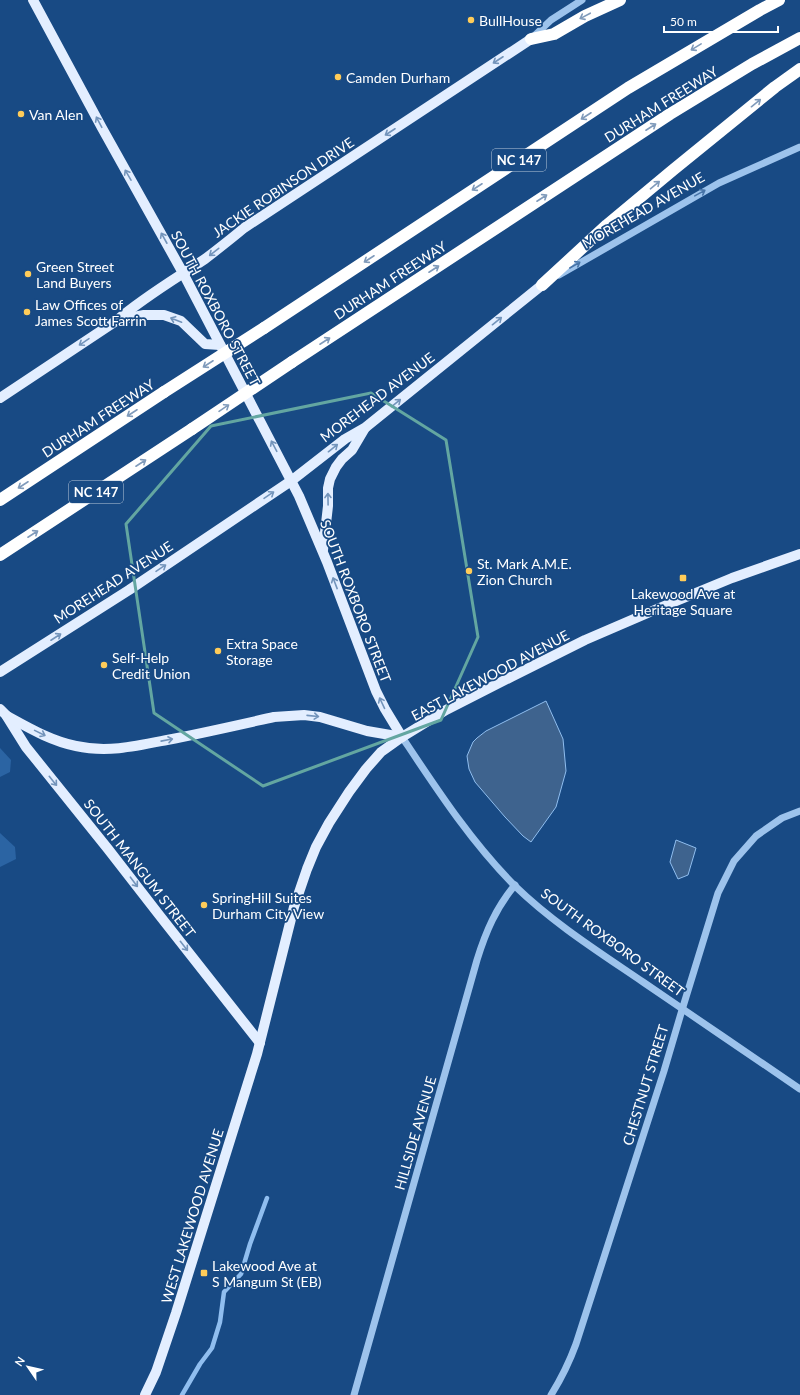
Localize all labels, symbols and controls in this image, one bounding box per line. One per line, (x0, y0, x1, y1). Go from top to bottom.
scale bar (664, 8, 778, 34)
place label: BullHouse (479, 12, 542, 29)
one-way arrow (579, 13, 591, 21)
text: 50 m (670, 14, 697, 29)
marker: BullHouse (466, 15, 476, 25)
one-way arrow (690, 44, 702, 52)
one-way arrow (493, 56, 504, 65)
street label: DURHAM FREEWAY (601, 62, 721, 146)
place label: Camden Durham (346, 69, 450, 86)
marker: Camden Durham (333, 72, 343, 82)
one-way arrow (750, 99, 761, 108)
place label: Van Alen (29, 106, 83, 123)
marker: Van Alen (16, 109, 26, 119)
one-way arrow (581, 112, 592, 120)
one-way arrow (95, 116, 102, 128)
one-way arrow (645, 123, 656, 131)
one-way arrow (385, 128, 396, 136)
street label: JACKIE ROBINSON DRIVE (209, 133, 357, 241)
road number: NC 147 (492, 149, 546, 171)
street label: MOREHEAD AVENUE (579, 168, 707, 252)
one-way arrow (124, 169, 132, 181)
one-way arrow (650, 181, 660, 190)
one-way arrow (472, 183, 483, 191)
one-way arrow (694, 189, 706, 197)
one-way arrow (537, 194, 548, 202)
street label: SOUTH ROXBORO STREET (168, 228, 264, 389)
one-way arrow (159, 233, 167, 245)
street label: DURHAM FREEWAY (331, 237, 450, 323)
one-way arrow (209, 247, 220, 256)
one-way arrow (364, 255, 375, 263)
place label: Green Street Land Buyers (36, 258, 114, 291)
one-way arrow (569, 261, 581, 269)
one-way arrow (428, 265, 440, 273)
marker: Green Street Land Buyers (23, 269, 33, 279)
place label: Law Offices of James Scott Farrin (35, 296, 146, 329)
marker: Law Offices of James Scott Farrin (22, 307, 32, 317)
one-way arrow (170, 315, 182, 323)
one-way arrow (492, 317, 502, 326)
one-way arrow (319, 337, 330, 345)
one-way arrow (78, 339, 90, 347)
street label: MOREHEAD AVENUE (317, 349, 437, 445)
one-way arrow (203, 360, 214, 368)
street label: DURHAM FREEWAY (39, 375, 158, 461)
one-way arrow (390, 398, 401, 407)
one-way arrow (219, 403, 230, 412)
one-way arrow (126, 409, 137, 418)
one-way arrow (269, 440, 277, 452)
one-way arrow (328, 444, 338, 453)
one-way arrow (135, 458, 147, 466)
one-way arrow (18, 481, 29, 489)
road number: NC 147 (69, 481, 123, 503)
one-way arrow (263, 491, 275, 499)
one-way arrow (324, 493, 332, 506)
street label: SOUTH ROXBORO STREET (317, 517, 395, 685)
one-way arrow (27, 530, 38, 538)
street label: MOREHEAD AVENUE (50, 537, 176, 627)
place label: St. Mark A.M.E. Zion Church (477, 555, 572, 588)
one-way arrow (155, 564, 166, 572)
marker: St. Mark A.M.E. Zion Church (464, 566, 474, 576)
marker: Lakewood Ave at Heritage Square (678, 573, 688, 583)
one-way arrow (330, 577, 338, 589)
place label: Lakewood Ave at Heritage Square (631, 585, 735, 618)
street label: EAST LAKEWOOD AVENUE (408, 626, 572, 724)
one-way arrow (50, 633, 61, 641)
place label: Extra Space Storage (226, 635, 298, 668)
marker: Extra Space Storage (213, 646, 223, 656)
place label: Self-Help Credit Union (112, 649, 190, 682)
marker: Self-Help Credit Union (99, 660, 109, 670)
one-way arrow (378, 698, 385, 710)
one-way arrow (306, 712, 319, 720)
one-way arrow (34, 730, 46, 737)
one-way arrow (160, 735, 173, 743)
one-way arrow (49, 775, 58, 786)
street label: SOUTH MANGUM STREET (81, 795, 200, 941)
one-way arrow (130, 877, 138, 888)
street label: SOUTH ROXBORO STREET (538, 884, 689, 1000)
place label: SpringHill Suites Durham City View (212, 889, 324, 922)
marker: SpringHill Suites Durham City View (199, 900, 209, 910)
one-way arrow (179, 941, 188, 952)
street label: CHESTNUT STREET (619, 1022, 672, 1147)
street label: HILLSIDE AVENUE (391, 1074, 439, 1192)
street label: WEST LAKEWOOD AVENUE (157, 1127, 227, 1305)
place label: Lakewood Ave at S Mangum St (EB) (212, 1257, 322, 1290)
marker: Lakewood Ave at S Mangum St (EB) (199, 1268, 209, 1278)
north arrow (8, 1347, 48, 1387)
text: N (12, 1354, 27, 1368)

